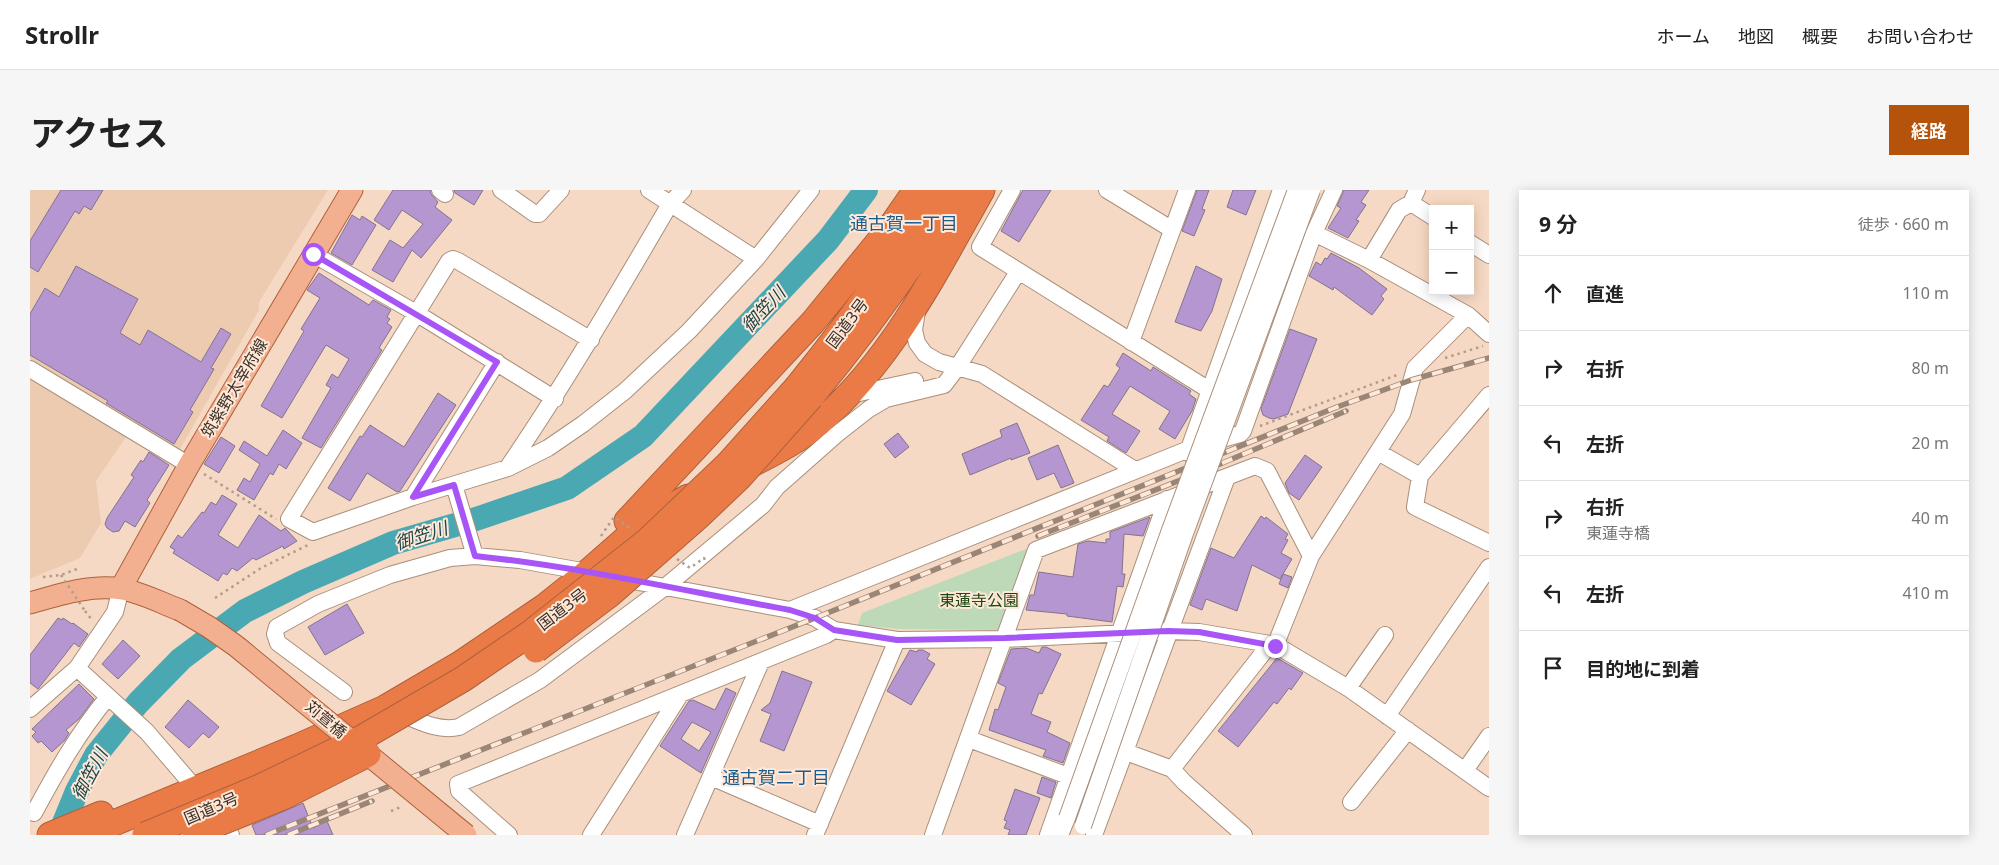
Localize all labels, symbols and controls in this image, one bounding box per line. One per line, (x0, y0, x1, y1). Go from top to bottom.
text: Strollr (25, 18, 99, 51)
text: ホーム (1657, 24, 1710, 48)
text: 地図 (1738, 24, 1774, 48)
text: 概要 (1802, 24, 1838, 48)
text: お問い合わせ (1866, 24, 1974, 48)
button: 経路 (1889, 105, 1969, 155)
text: アクセス (30, 109, 168, 156)
map controls (1429, 205, 1474, 295)
button: + (1429, 205, 1474, 250)
text: 9 分 (1539, 210, 1577, 238)
district label: 通古賀一丁目 (850, 211, 958, 235)
text: 徒歩 · 660 m (1858, 213, 1949, 235)
route start (302, 243, 325, 266)
button: − (1429, 250, 1474, 295)
icon: ahead (1539, 279, 1567, 307)
water label: 御笠川 (736, 280, 792, 337)
text: 直進 (1586, 281, 1624, 307)
text: 110 m (1902, 282, 1949, 304)
street label: 国道3号 (821, 294, 873, 352)
street label: 筑紫野太宰府線 (196, 334, 272, 442)
icon: right (1539, 354, 1567, 382)
text: 右折 (1586, 356, 1624, 382)
text: 80 m (1912, 357, 1949, 379)
icon: left (1539, 429, 1567, 457)
text: 左折 (1586, 431, 1624, 457)
text: 20 m (1912, 432, 1949, 454)
text: 右折 (1586, 494, 1624, 520)
icon: right (1539, 504, 1567, 532)
text: 40 m (1912, 507, 1949, 529)
water label: 御笠川 (392, 515, 452, 555)
text: 東蓮寺橋 (1586, 522, 1650, 544)
icon: left (1539, 579, 1567, 607)
text: 左折 (1586, 581, 1624, 607)
text: 410 m (1902, 582, 1949, 604)
street label: 国道3号 (533, 583, 591, 635)
park label: 東蓮寺公園 (939, 589, 1019, 611)
route end (1264, 635, 1287, 658)
icon: arrive (1539, 654, 1567, 682)
text: 目的地に到着 (1586, 656, 1700, 682)
street label: 苅萱橋 (301, 695, 351, 743)
water label: 御笠川 (66, 743, 113, 803)
district label: 通古賀二丁目 (722, 765, 830, 789)
street label: 国道3号 (180, 787, 242, 829)

